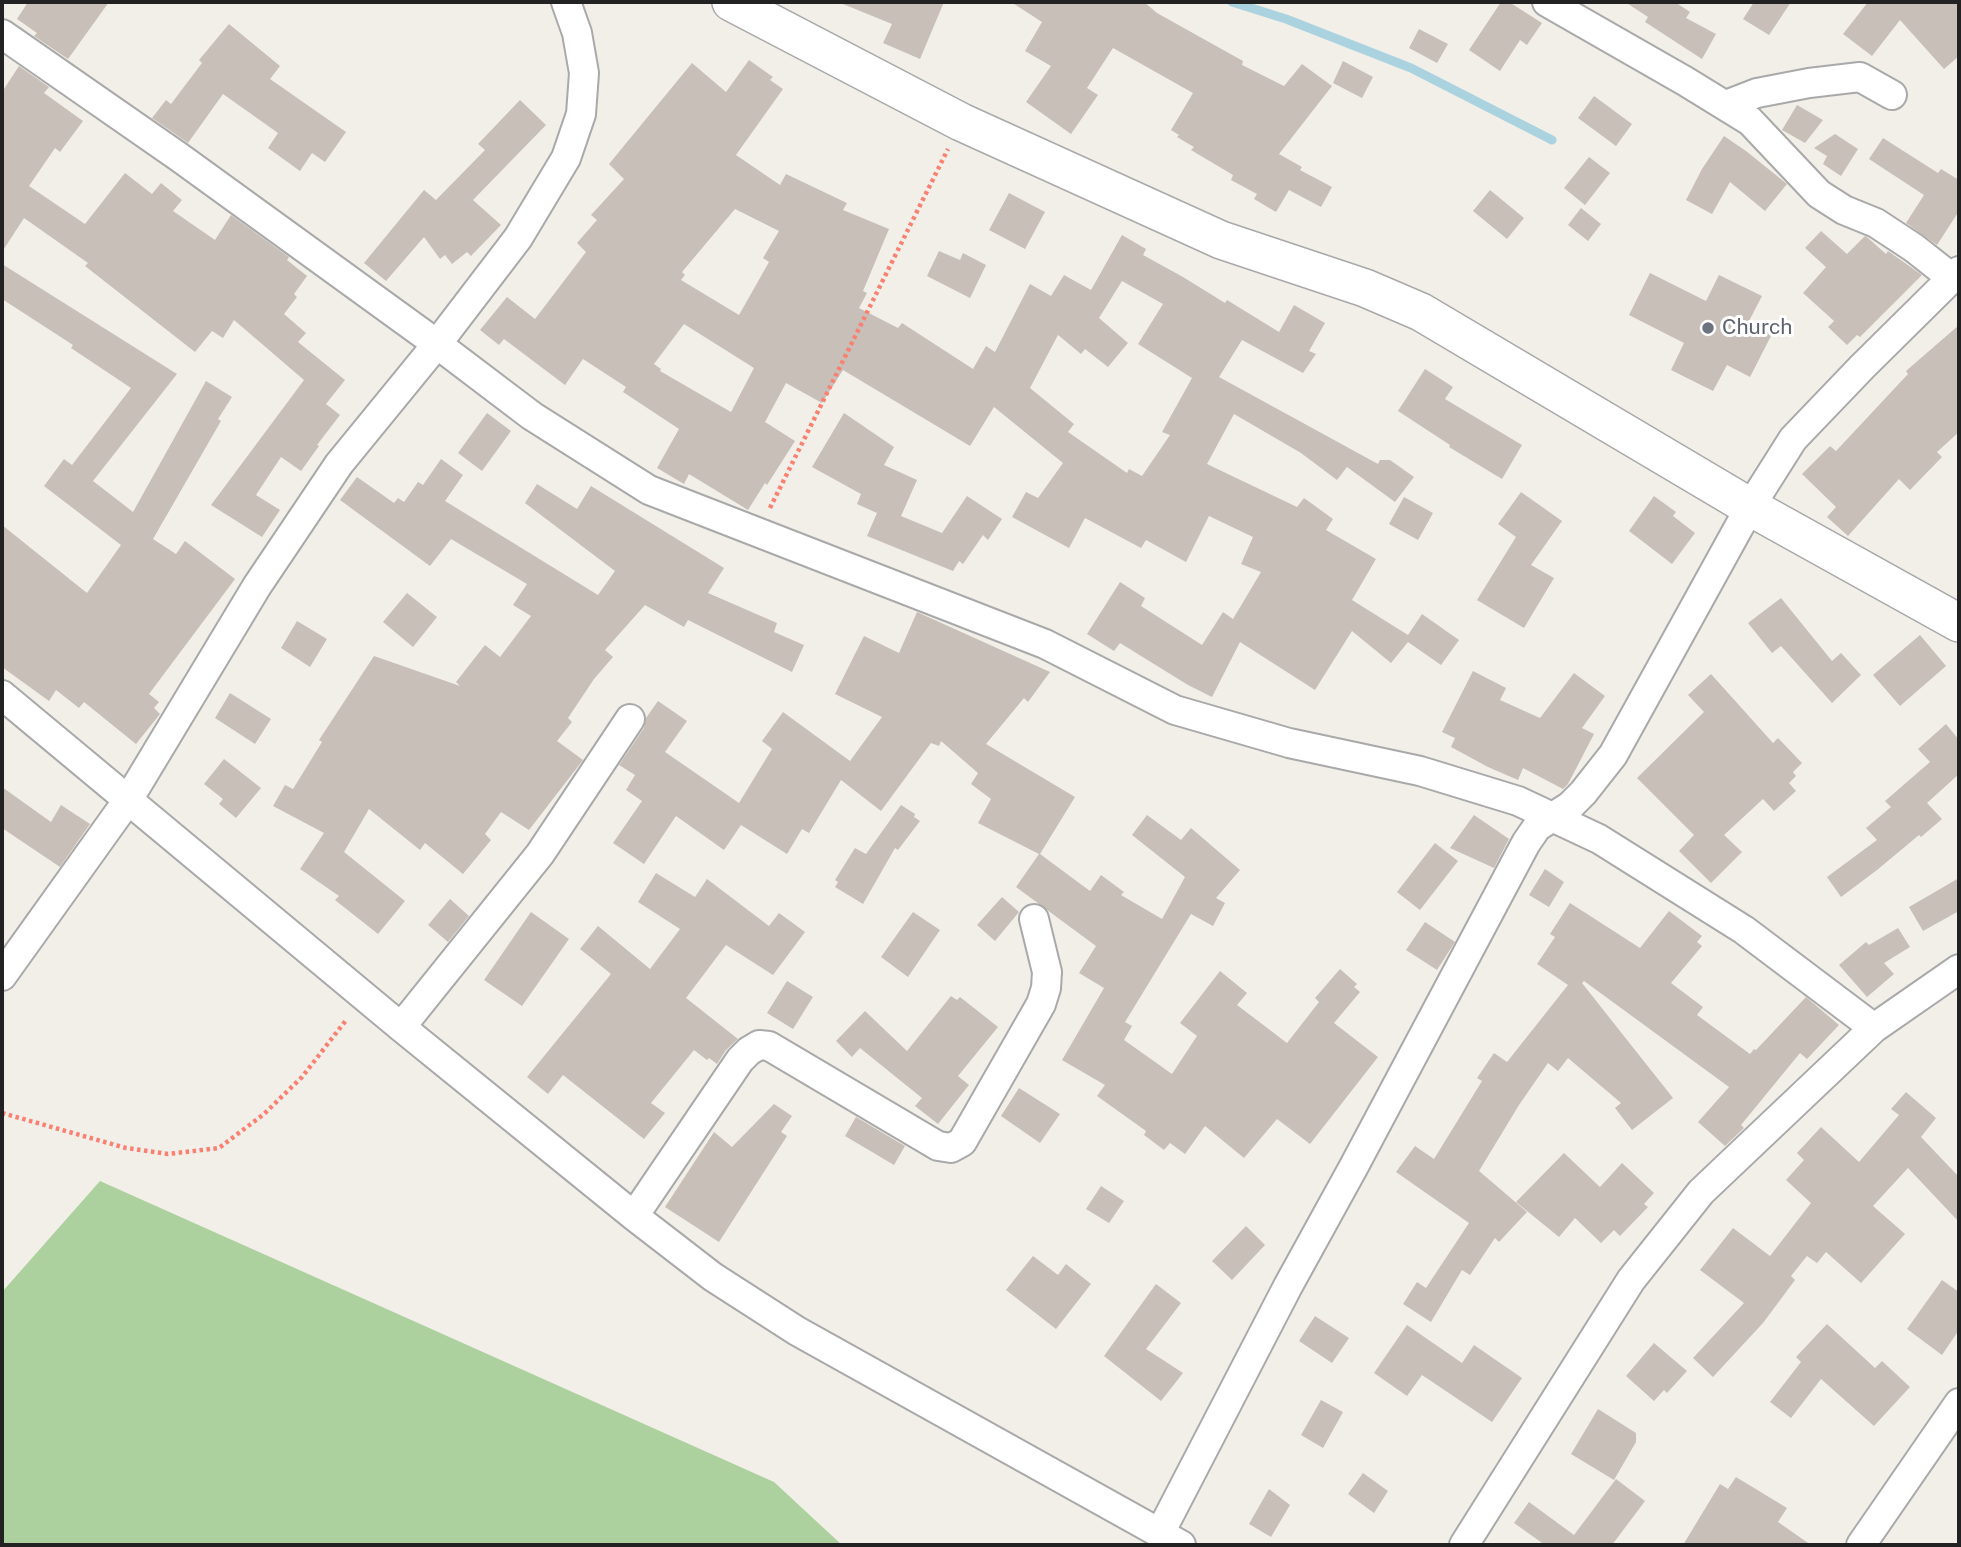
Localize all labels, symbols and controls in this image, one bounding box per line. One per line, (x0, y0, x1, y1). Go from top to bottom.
place label: Church (1722, 315, 1792, 341)
marker: Church (1700, 320, 1716, 336)

